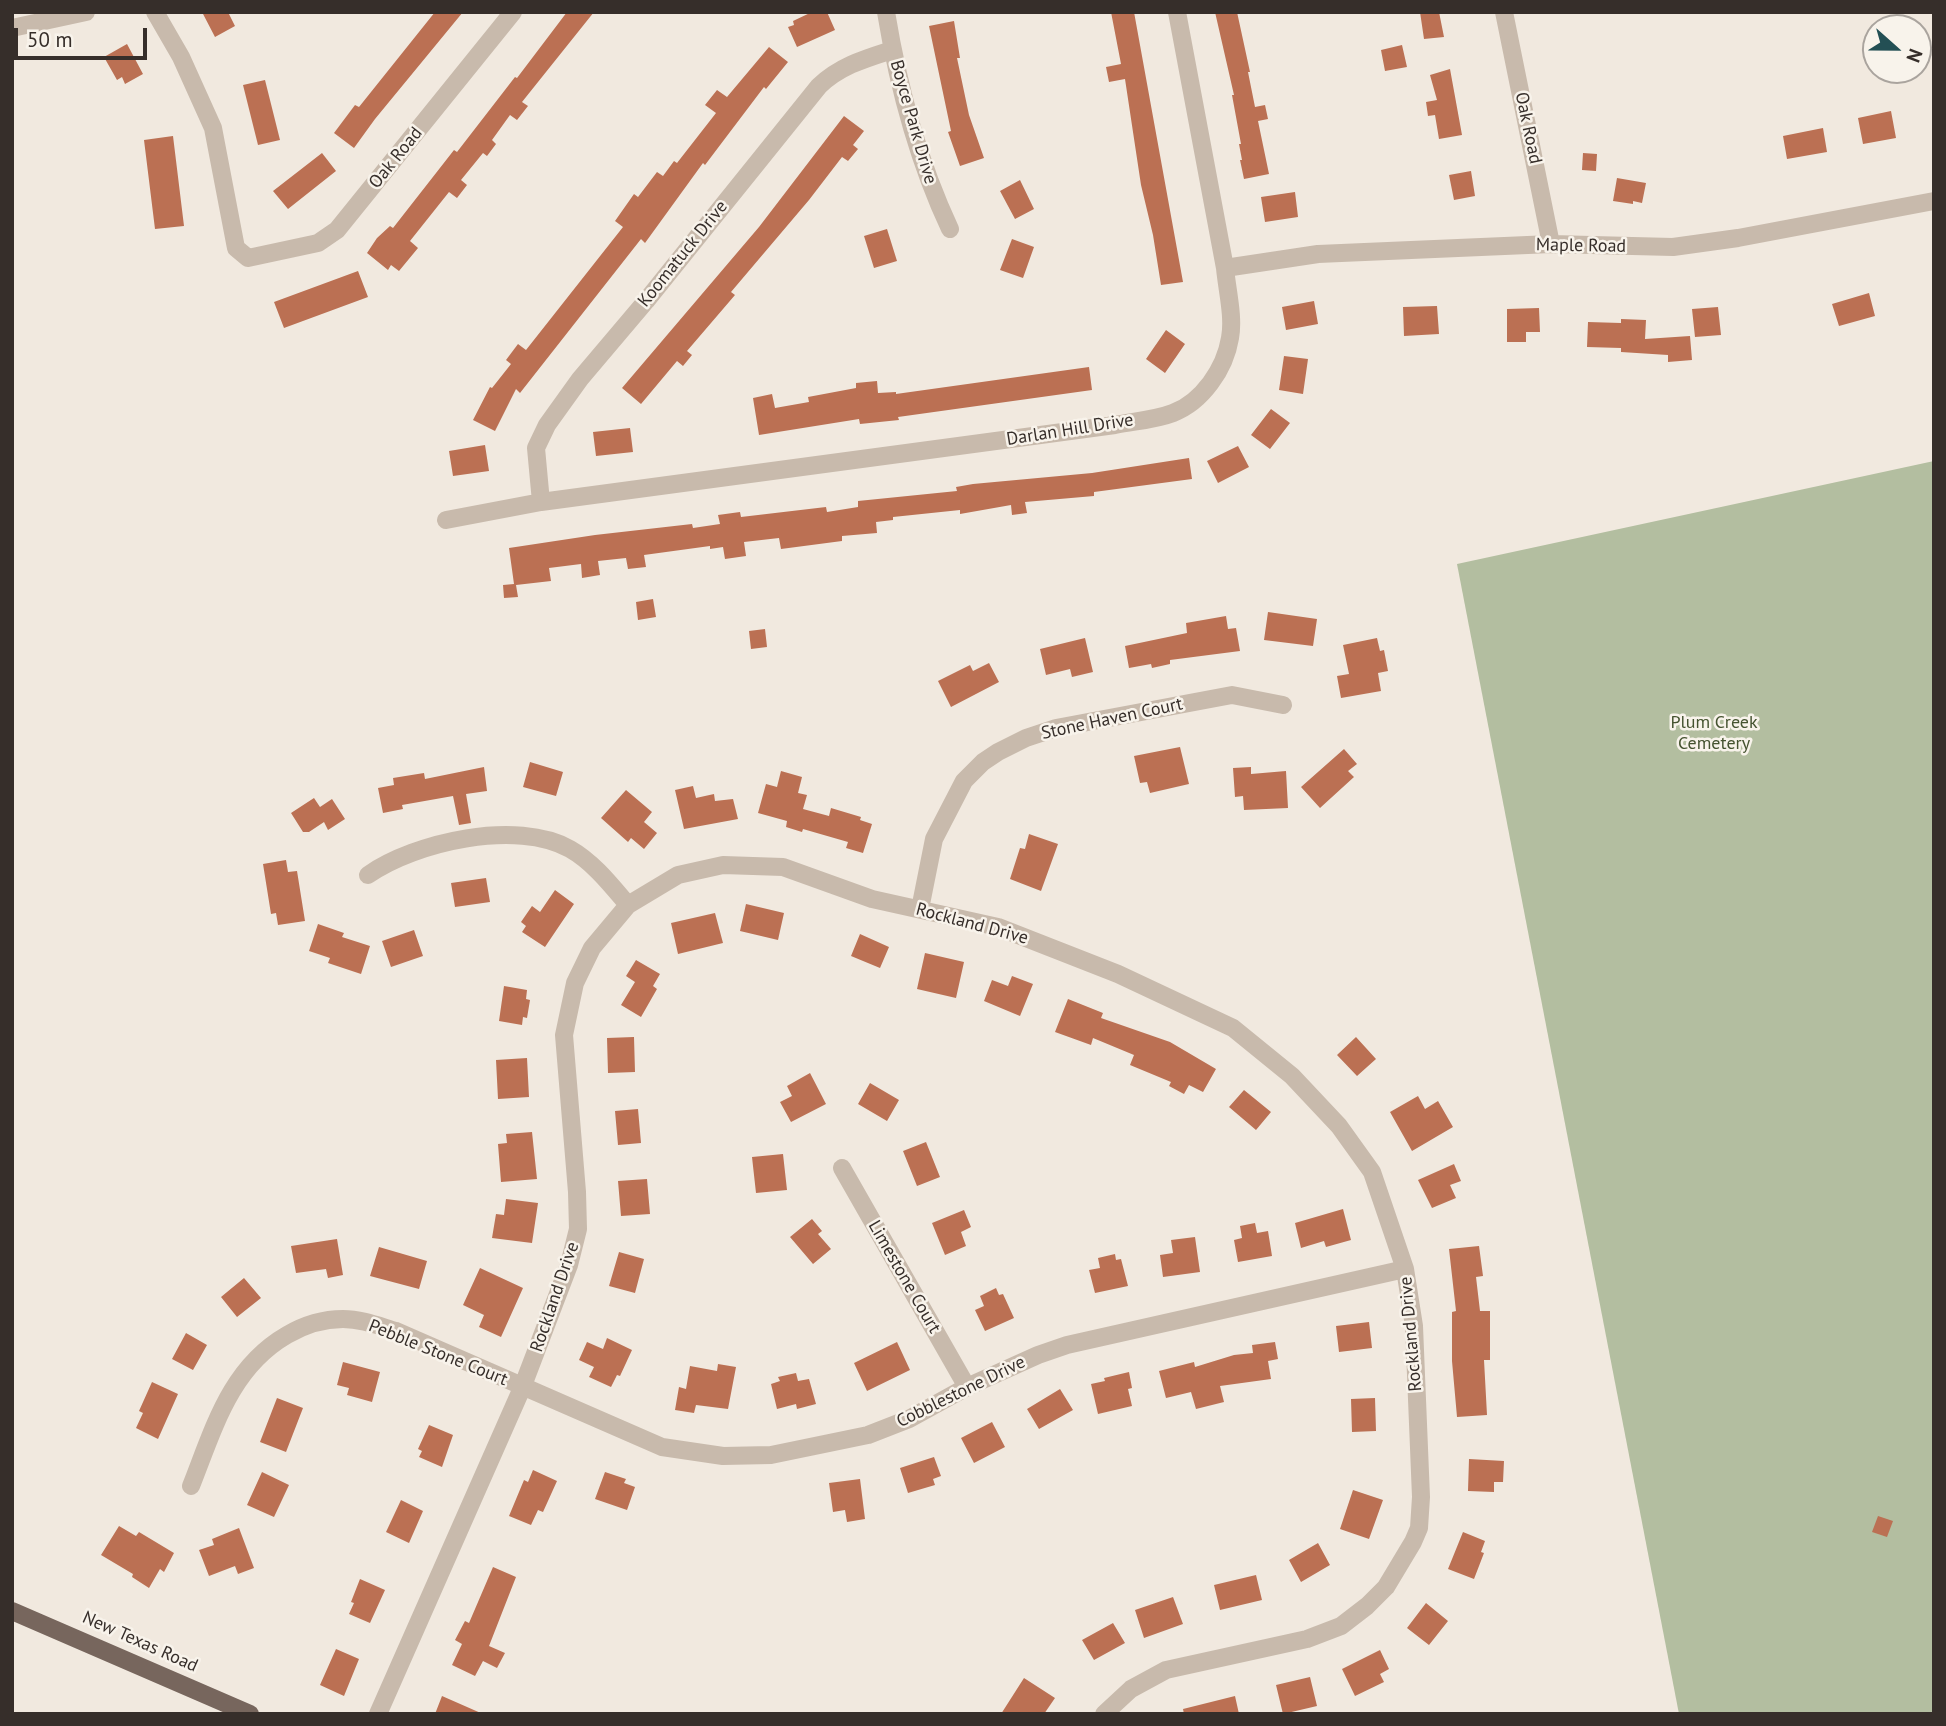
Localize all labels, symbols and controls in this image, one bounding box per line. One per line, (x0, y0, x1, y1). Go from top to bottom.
scale bar (18, 14, 150, 58)
north arrow (1862, 14, 1932, 84)
text: 50 m (27, 26, 73, 53)
text: N (1901, 46, 1928, 66)
street label: Boyce Park Drive (885, 57, 941, 187)
street label: Oak Road (1510, 90, 1546, 166)
street label: Oak Road (365, 123, 427, 193)
street label: Koomatuck Drive (633, 196, 733, 312)
street label: Maple Road (1536, 234, 1626, 258)
street label: Darlan Hill Drive (1005, 409, 1135, 451)
street label: Stone Haven Court (1039, 693, 1185, 745)
park label: Plum Creek Cemetery (1670, 712, 1758, 754)
street label: Rockland Drive (914, 899, 1030, 949)
street label: Limestone Court (863, 1217, 945, 1337)
street label: Rockland Drive (526, 1239, 584, 1355)
street label: Rockland Drive (1395, 1276, 1427, 1392)
street label: Pebble Stone Court (365, 1315, 511, 1391)
street label: Cobblestone Drive (893, 1352, 1029, 1432)
street label: New Texas Road (79, 1607, 201, 1677)

